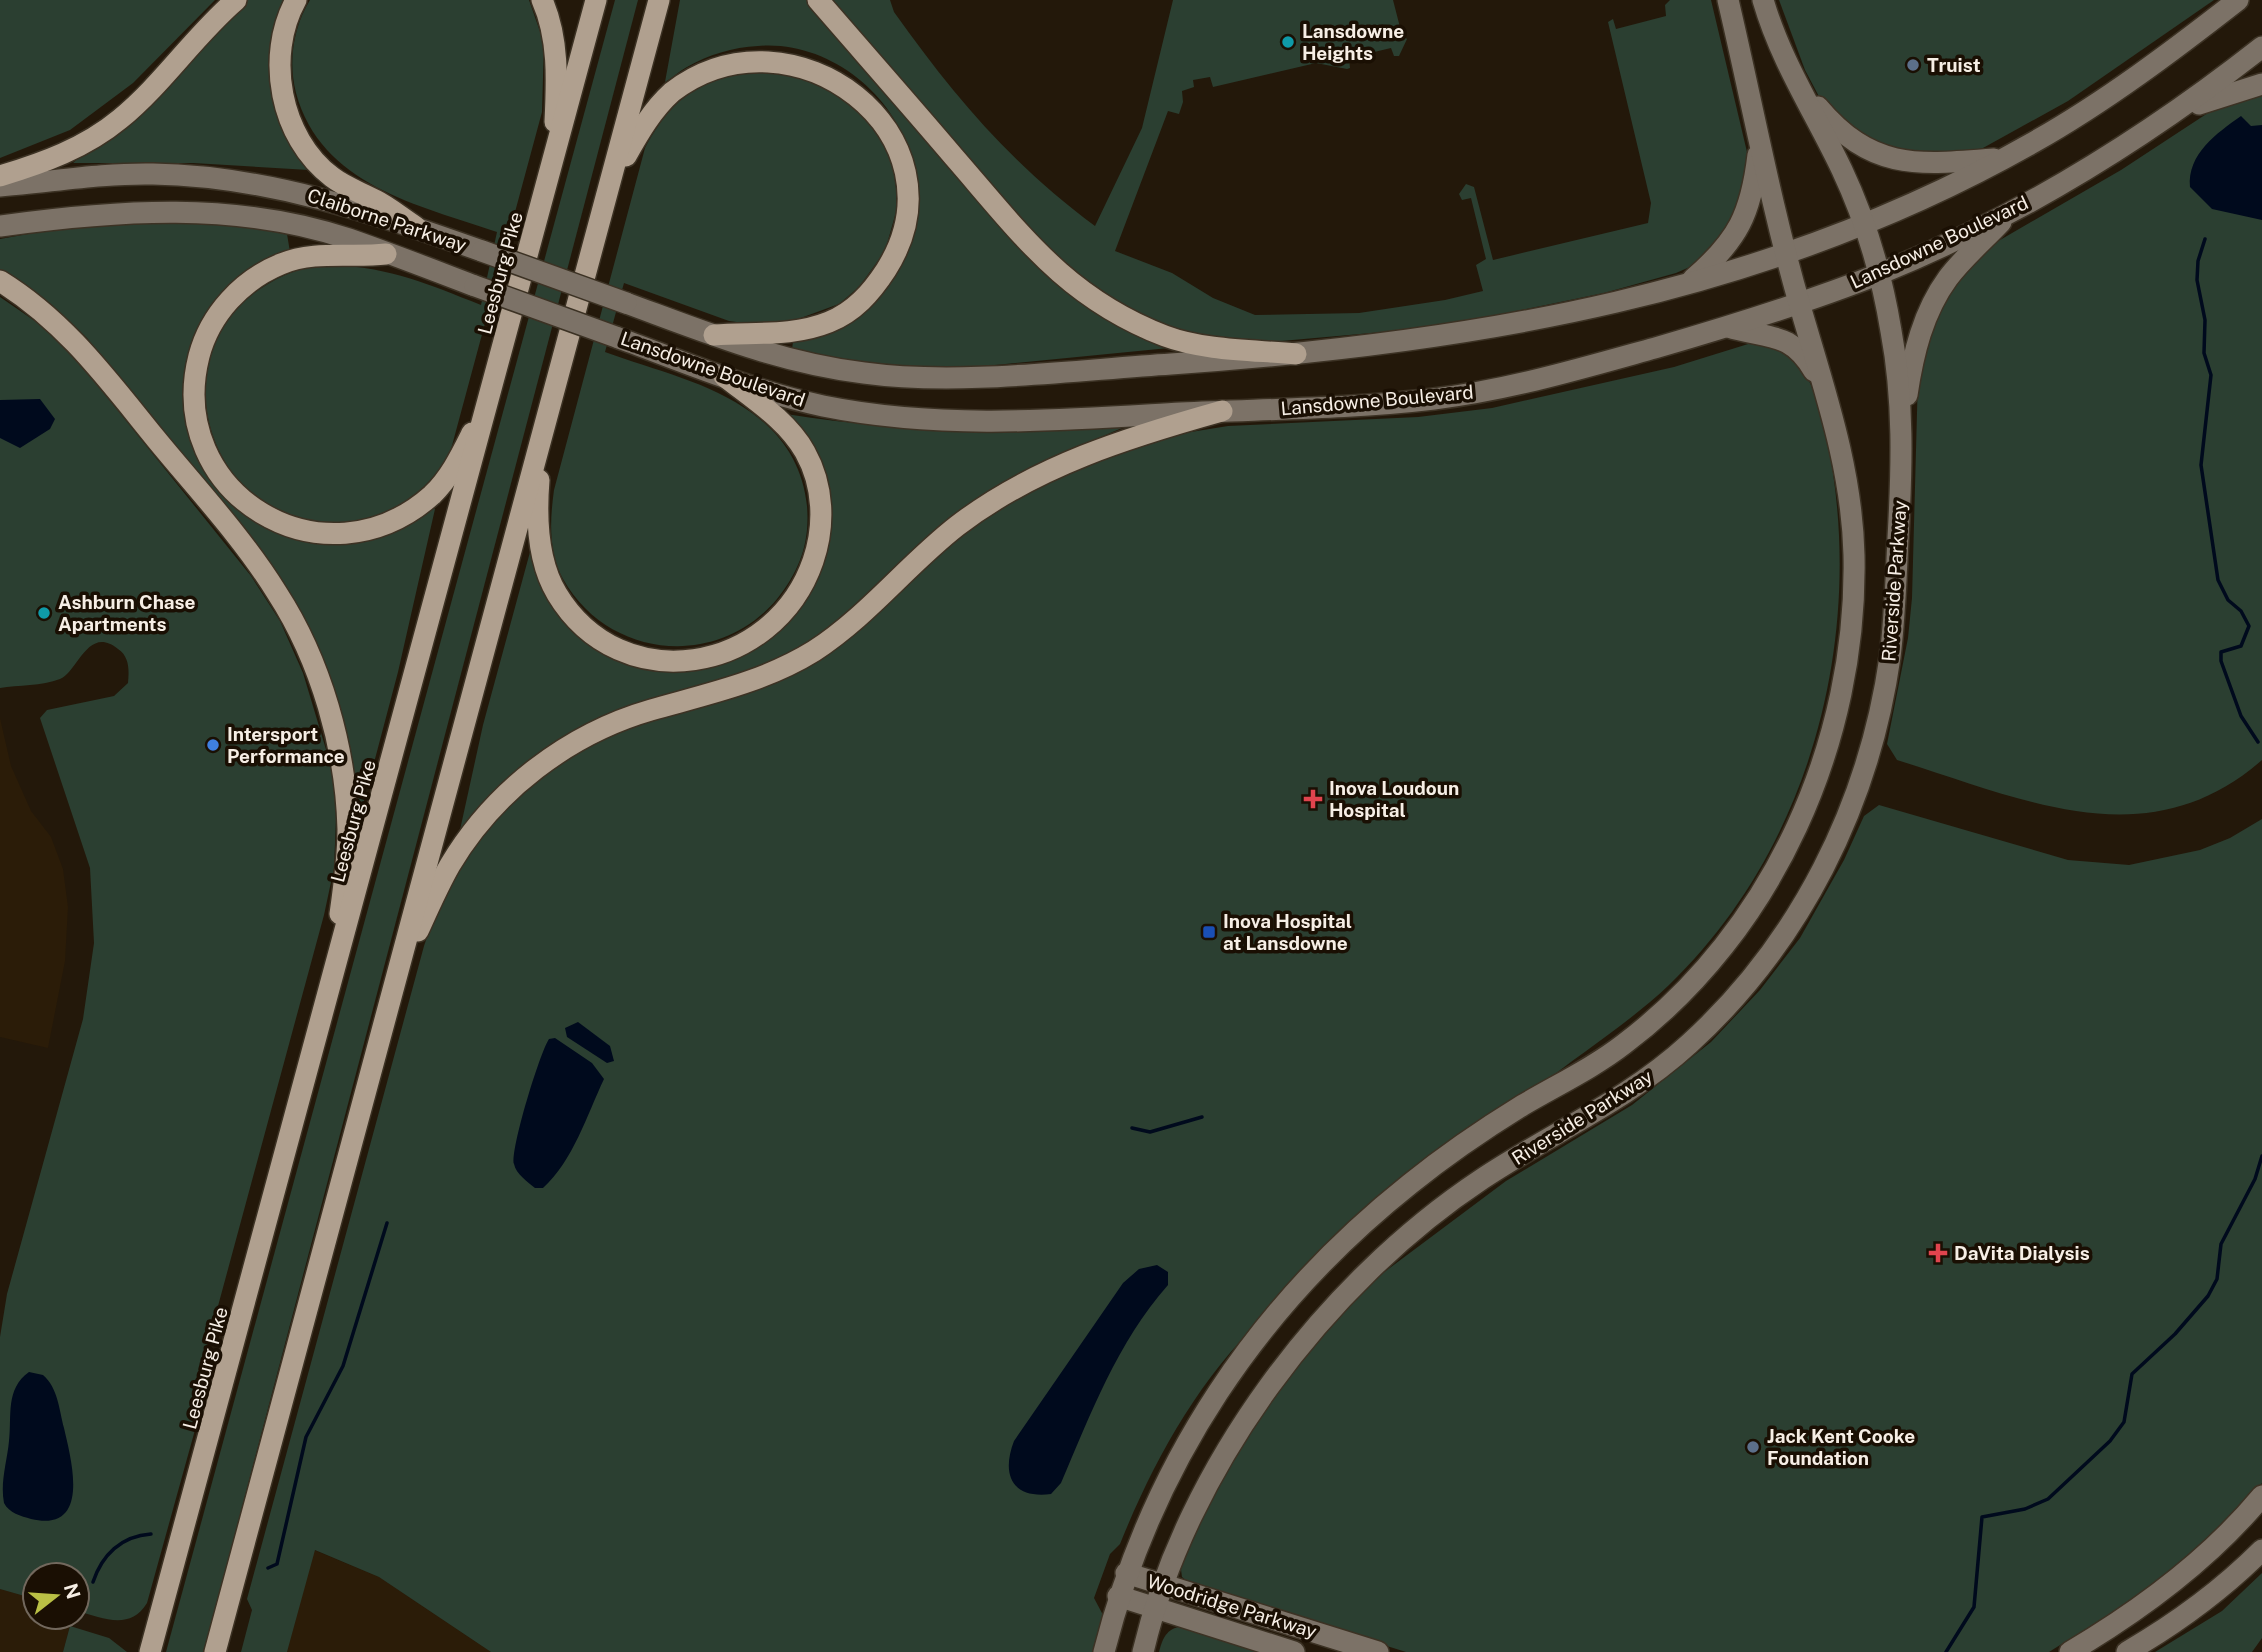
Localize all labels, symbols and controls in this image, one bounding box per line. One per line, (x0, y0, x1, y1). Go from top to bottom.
place label: Lansdowne Heights (1302, 20, 1404, 64)
marker: Lansdowne Heights (1280, 34, 1296, 50)
place label: Truist (1927, 54, 1981, 76)
marker: Truist (1905, 57, 1921, 73)
street label: Claiborne Parkway (305, 184, 469, 256)
street label: Lansdowne Boulevard (1847, 191, 2031, 293)
street label: Leesburg Pike (473, 209, 527, 337)
street label: Lansdowne Boulevard (618, 327, 808, 411)
street label: Lansdowne Boulevard (1280, 381, 1474, 419)
street label: Riverside Parkway (1877, 500, 1911, 662)
place label: Ashburn Chase Apartments (58, 591, 196, 635)
marker: Ashburn Chase Apartments (36, 605, 52, 621)
place label: Intersport Performance (227, 723, 345, 767)
marker: Intersport Performance (205, 737, 221, 753)
street label: Leesburg Pike (326, 757, 380, 885)
place label: Inova Loudoun Hospital (1329, 777, 1459, 821)
marker: Inova Loudoun Hospital (1303, 789, 1323, 809)
place label: Inova Hospital at Lansdowne (1223, 910, 1352, 954)
marker: Inova Hospital at Lansdowne (1201, 924, 1217, 940)
street label: Riverside Parkway (1508, 1065, 1656, 1169)
place label: DaVita Dialysis (1954, 1242, 2090, 1264)
marker: DaVita Dialysis (1928, 1243, 1948, 1263)
street label: Leesburg Pike (178, 1304, 232, 1432)
place label: Jack Kent Cooke Foundation (1767, 1425, 1915, 1469)
marker: Jack Kent Cooke Foundation (1745, 1439, 1761, 1455)
north arrow (21, 1561, 91, 1631)
street label: Woodridge Parkway (1145, 1570, 1319, 1642)
text: N (60, 1581, 85, 1601)

